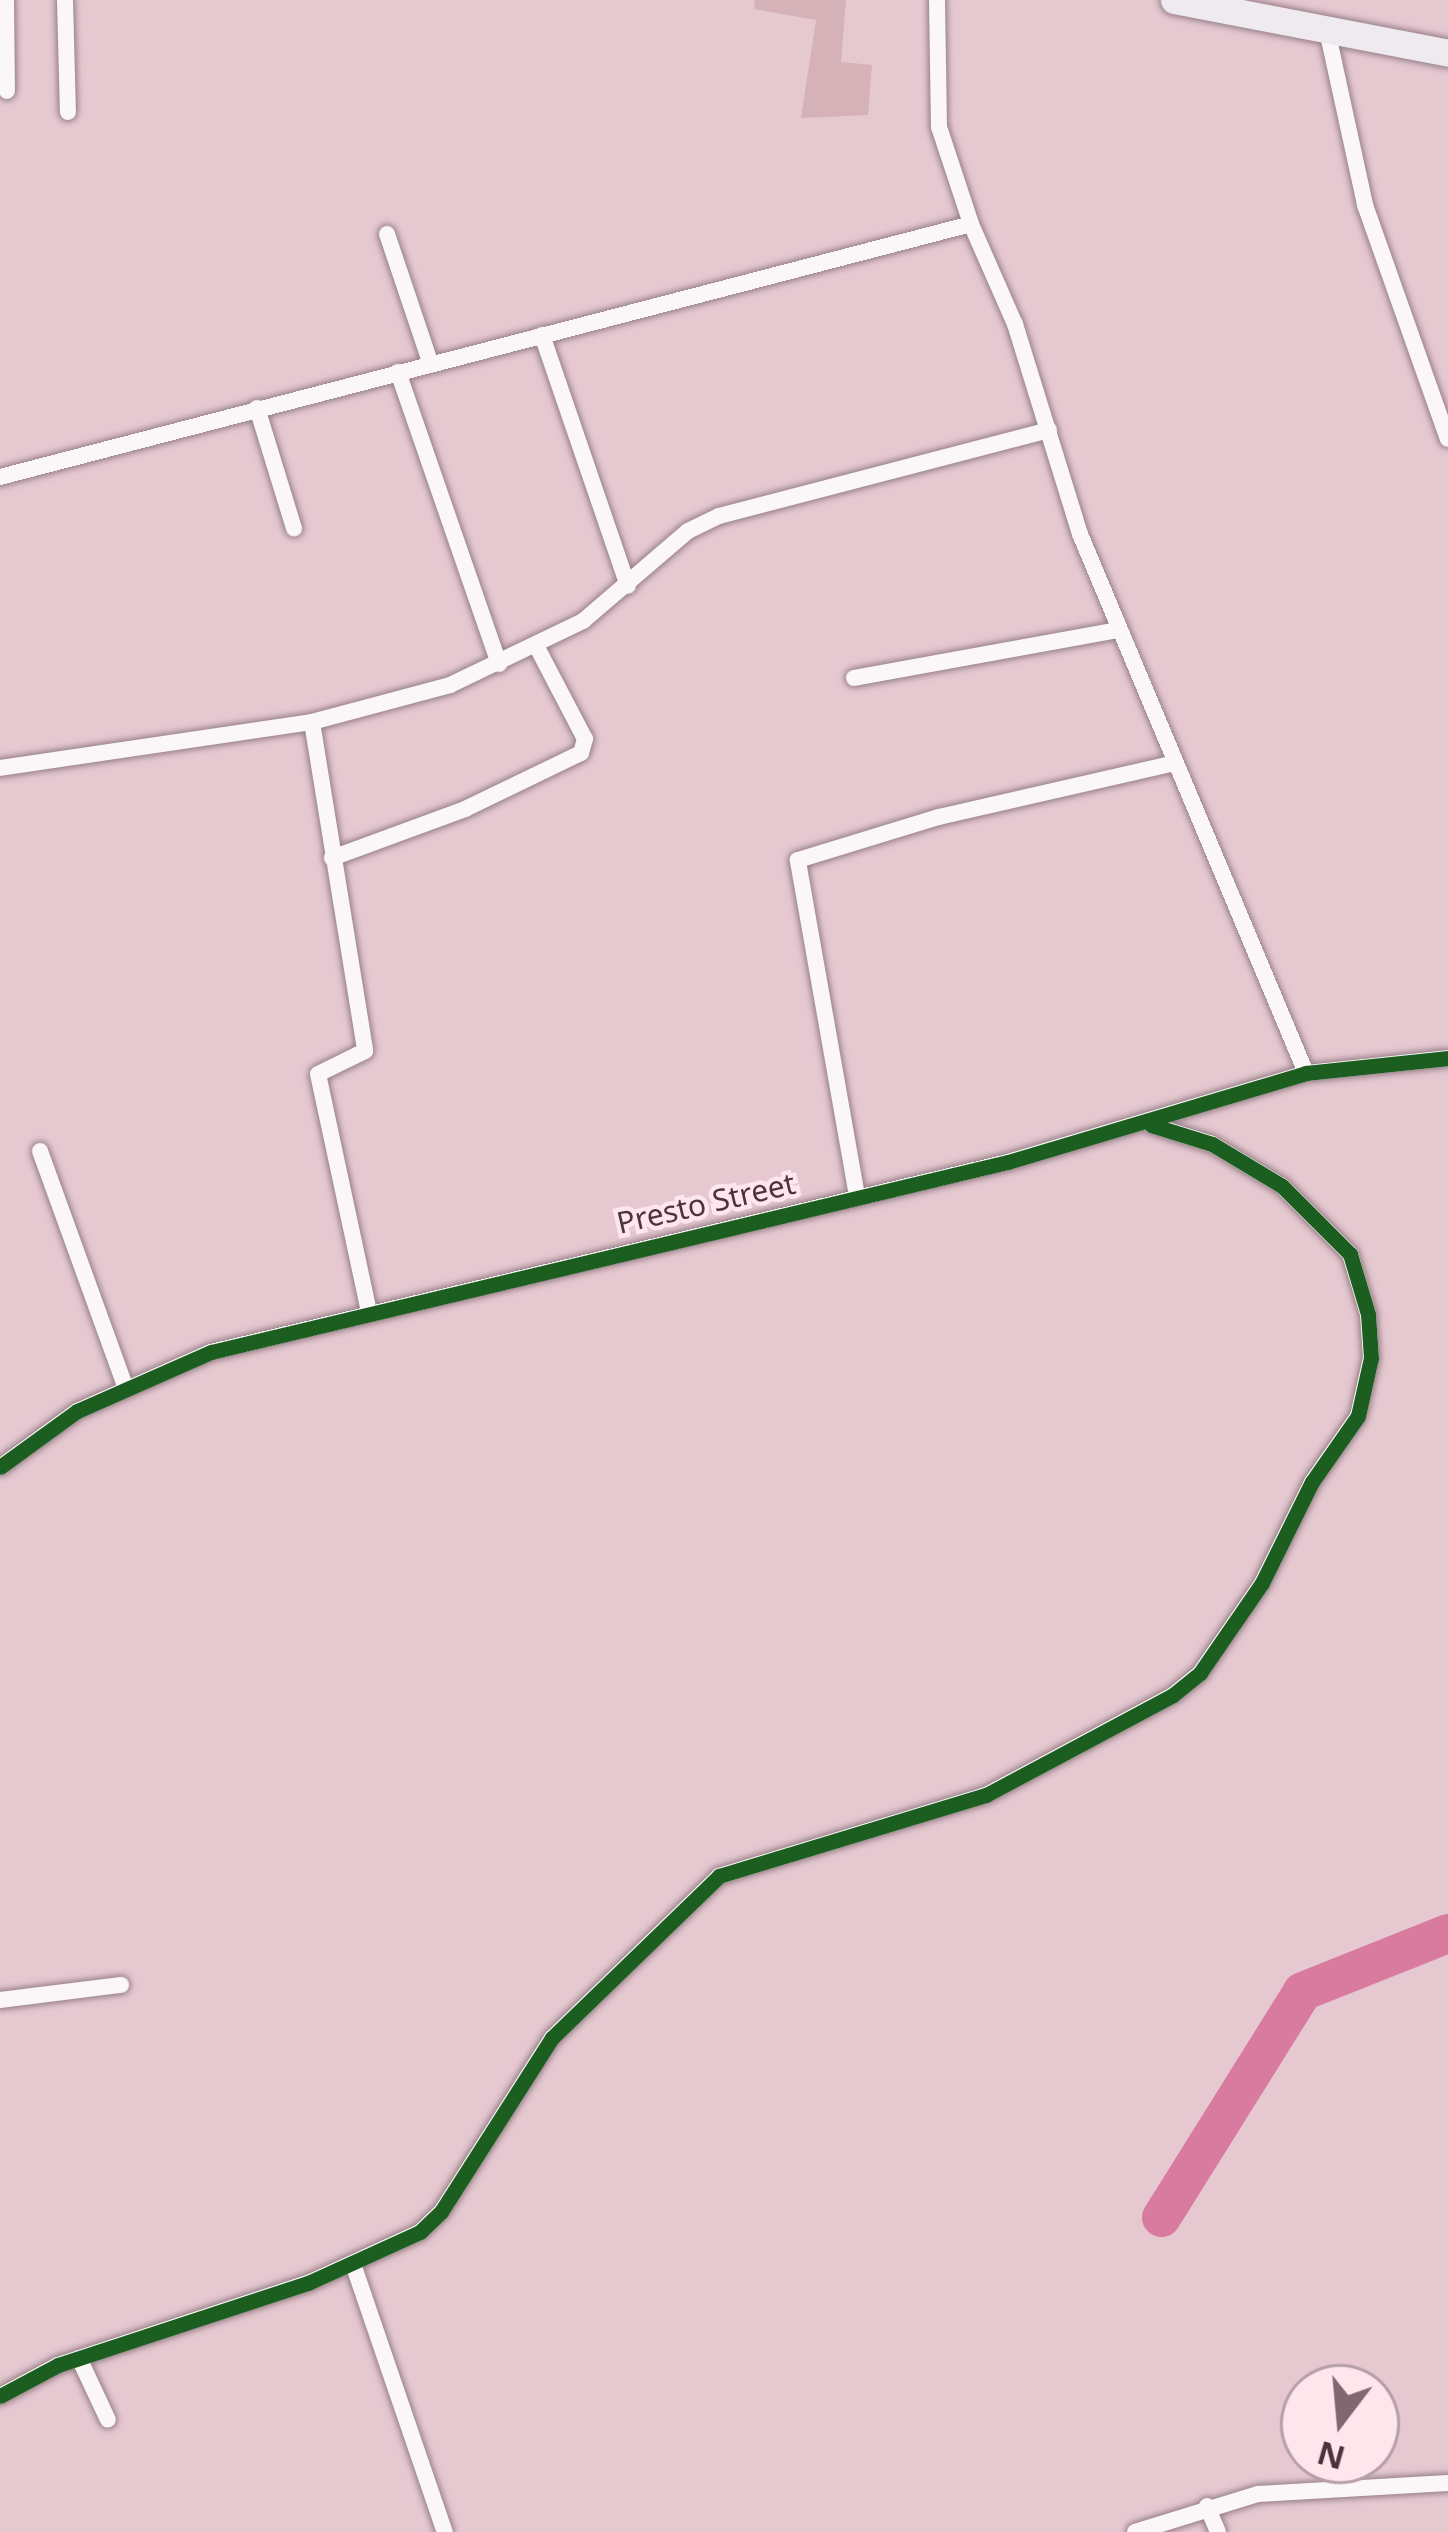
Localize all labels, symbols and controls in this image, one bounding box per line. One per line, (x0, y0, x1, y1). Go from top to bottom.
street label: Presto Street (613, 1165, 799, 1241)
north arrow (1280, 2364, 1400, 2484)
text: N (1312, 2431, 1350, 2482)

